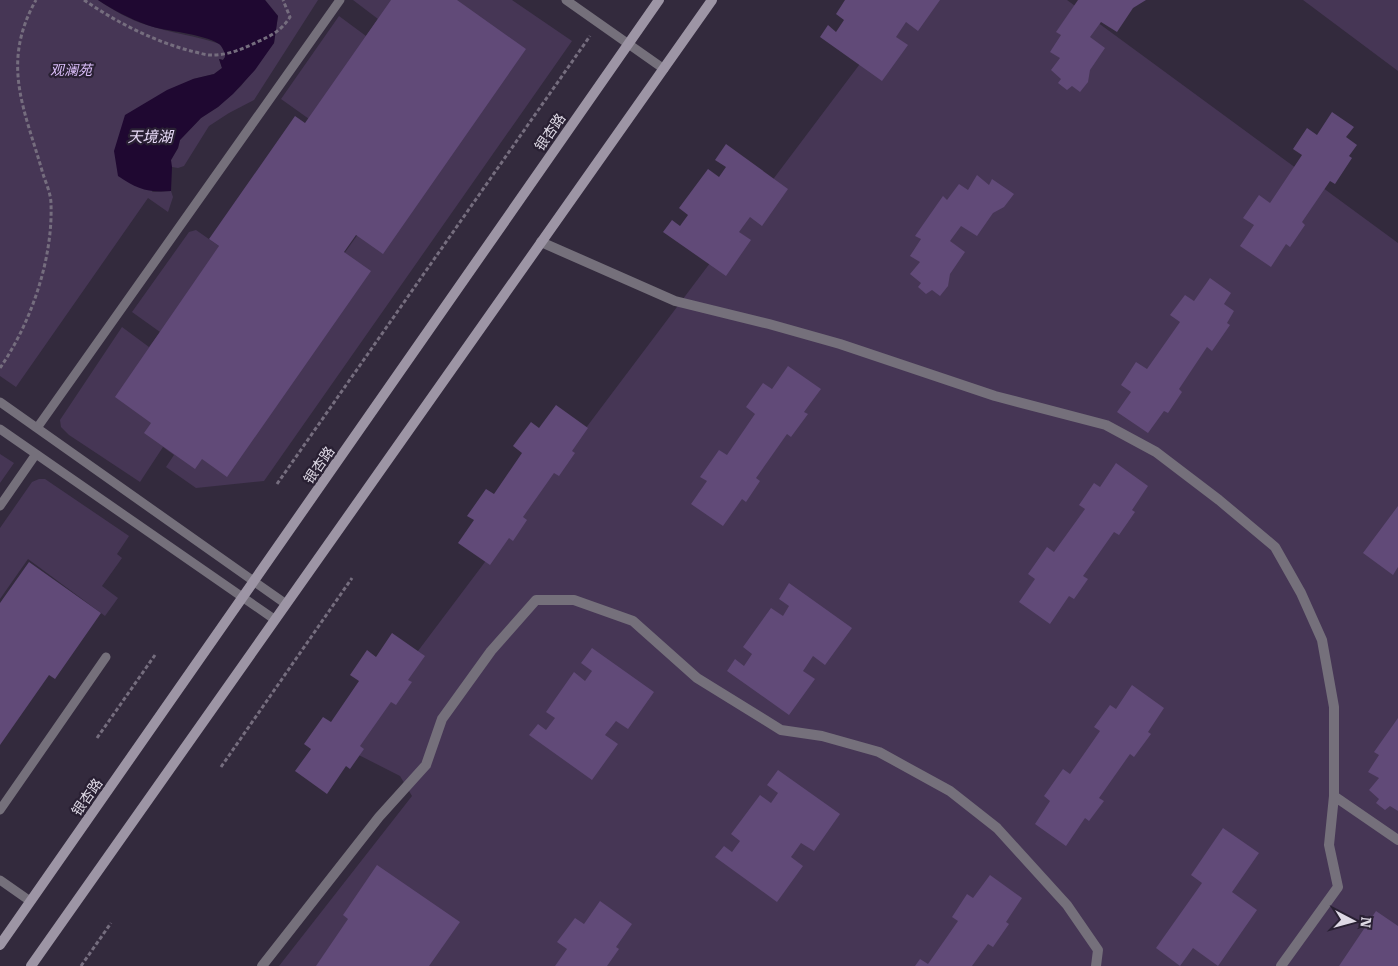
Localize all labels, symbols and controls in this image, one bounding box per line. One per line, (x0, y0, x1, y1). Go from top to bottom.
park label: 观澜苑 (50, 62, 94, 78)
street label: 银杏路 (531, 110, 569, 154)
water label: 天境湖 (127, 128, 174, 146)
street label: 银杏路 (300, 443, 338, 487)
street label: 银杏路 (68, 775, 106, 819)
north arrow (1328, 896, 1378, 946)
text: N (1357, 916, 1374, 929)

